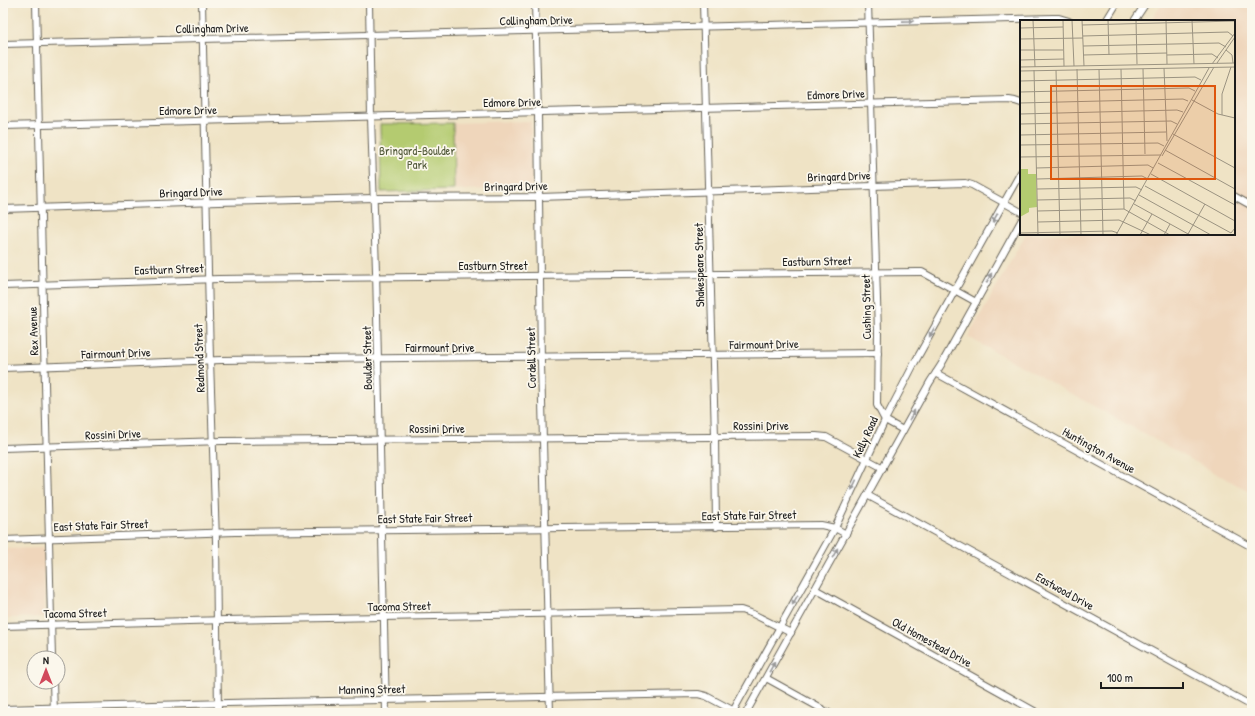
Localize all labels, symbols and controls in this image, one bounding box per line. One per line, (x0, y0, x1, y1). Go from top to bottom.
street label: Collingham Drive (499, 11, 573, 29)
one-way arrow (902, 18, 915, 24)
street label: Collingham Drive (175, 19, 249, 37)
inset map (1020, 20, 1235, 235)
street label: Edmore Drive (807, 84, 865, 104)
street label: Edmore Drive (483, 93, 541, 111)
street label: Edmore Drive (159, 101, 217, 119)
park label: Bringard-Boulder Park (379, 142, 455, 173)
street label: Bringard Drive (807, 166, 871, 186)
street label: Bringard Drive (484, 177, 548, 195)
street label: Bringard Drive (159, 182, 223, 202)
one-way arrow (992, 212, 998, 224)
street label: Shakespeare Street (690, 222, 708, 307)
street label: Eastburn Street (782, 252, 853, 270)
street label: Eastburn Street (458, 257, 528, 274)
street label: Eastburn Street (134, 259, 205, 279)
one-way arrow (986, 272, 992, 284)
street label: Cushing Street (857, 273, 875, 340)
street label: Rex Avenue (24, 306, 42, 356)
street label: Redmond Street (189, 323, 209, 393)
street label: Boulder Street (358, 325, 376, 390)
street label: Cordell Street (522, 326, 540, 389)
one-way arrow (929, 326, 935, 337)
street label: Fairmount Drive (728, 335, 799, 353)
street label: Fairmount Drive (404, 339, 475, 356)
street label: Fairmount Drive (80, 343, 151, 363)
one-way arrow (908, 409, 915, 421)
street label: Kelly Road (848, 413, 882, 460)
street label: Rossini Drive (733, 417, 789, 434)
street label: Rossini Drive (409, 420, 465, 437)
street label: Huntington Avenue (1059, 423, 1139, 477)
street label: Rossini Drive (85, 425, 141, 443)
one-way arrow (851, 479, 858, 491)
street label: East State Fair Street (701, 506, 797, 524)
street label: East State Fair Street (377, 509, 473, 527)
street label: East State Fair Street (53, 515, 150, 535)
one-way arrow (832, 547, 839, 559)
street label: Eastwood Drive (1033, 568, 1097, 614)
one-way arrow (791, 594, 798, 606)
street label: Tacoma Street (367, 597, 432, 615)
street label: Tacoma Street (43, 604, 108, 622)
street label: Old Homestead Drive (889, 613, 975, 671)
north arrow (26, 650, 66, 690)
text: N (43, 653, 49, 667)
one-way arrow (769, 661, 775, 673)
scale bar (1101, 664, 1183, 690)
text: 100 m (1107, 669, 1133, 686)
street label: Manning Street (338, 680, 406, 698)

